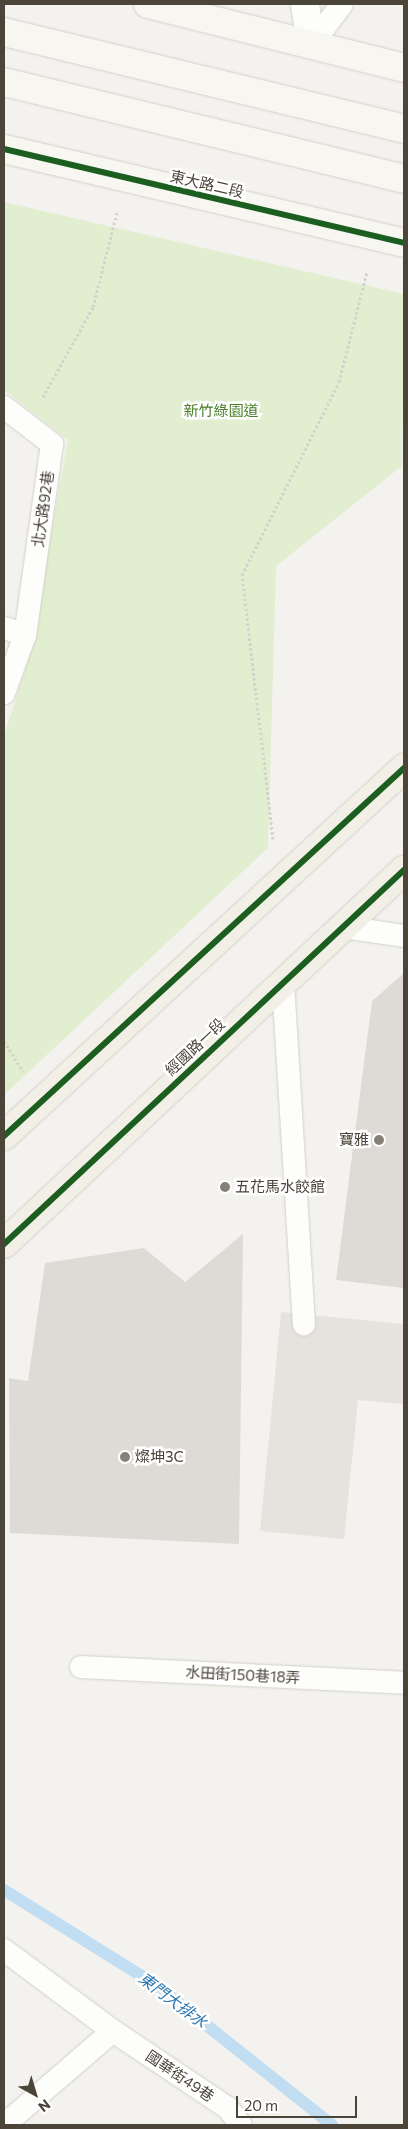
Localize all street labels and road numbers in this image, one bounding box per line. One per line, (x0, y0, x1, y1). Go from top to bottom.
street label: 東大路二段 (168, 167, 246, 201)
street label: 北大路92巷 (29, 469, 57, 549)
street label: 經國路一段 (161, 1015, 229, 1079)
street label: 水田街150巷18弄 (185, 1663, 301, 1687)
street label: 國華街49巷 (143, 2047, 217, 2105)

